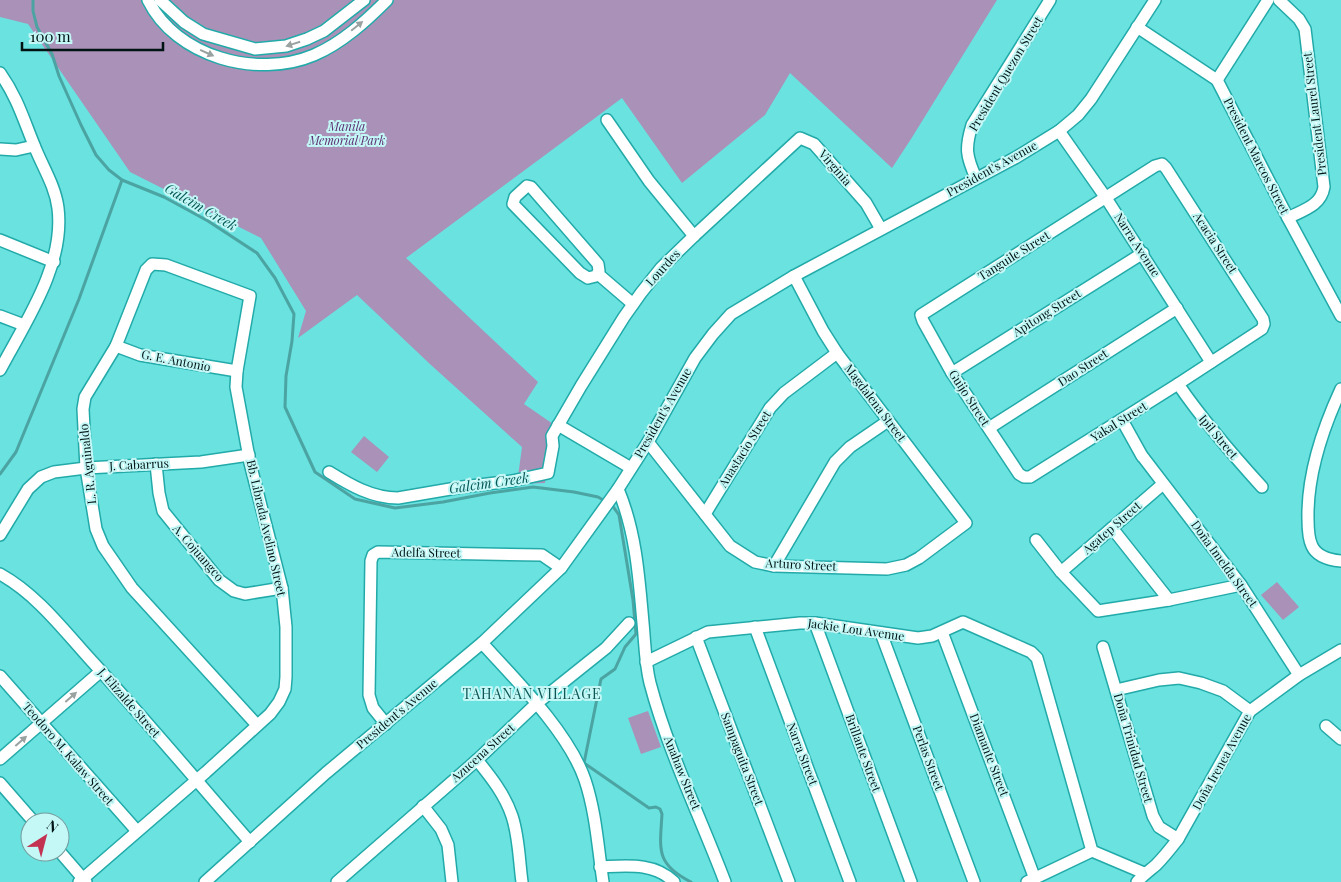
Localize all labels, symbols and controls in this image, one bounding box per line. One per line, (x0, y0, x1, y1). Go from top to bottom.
street label: President Quezon Street (965, 13, 1046, 134)
scale bar (22, 20, 164, 52)
one-way arrow (351, 20, 364, 31)
text: 100 m (30, 26, 71, 46)
one-way arrow (286, 40, 301, 48)
one-way arrow (200, 49, 214, 57)
street label: President Laurel Street (1298, 51, 1330, 177)
street label: President Marcos Street (1221, 95, 1294, 217)
park label: Manila Memorial Park (308, 118, 385, 148)
street label: President's Avenue (943, 137, 1040, 200)
street label: Virginia (815, 145, 856, 189)
water label: Galcim Creek (162, 178, 241, 235)
street label: Acacia Street (1190, 208, 1242, 277)
street label: Narra Avenue (1111, 210, 1164, 279)
street label: Tanguile Street (975, 226, 1053, 284)
street label: Lourdes (642, 246, 683, 289)
street label: Apitong Street (1009, 284, 1084, 340)
street label: G. E. Antonio (140, 345, 213, 375)
street label: Dao Street (1054, 345, 1111, 389)
street label: Magdalena Street (841, 360, 911, 445)
street label: President's Avenue (630, 365, 694, 460)
street label: Guijo Street (946, 366, 994, 429)
street label: Yakal Street (1086, 397, 1150, 445)
street label: Anastacio Street (714, 407, 774, 491)
street label: Ipil Street (1196, 411, 1242, 462)
street label: L. R. Aguinaldo (75, 423, 99, 505)
street label: J. Cabarrus (108, 454, 169, 474)
street label: Bb. Librada Avelino Street (243, 458, 291, 598)
water label: Galcim Creek (448, 467, 530, 498)
street label: Agatep Street (1078, 497, 1144, 558)
street label: Doña Imelda Street (1188, 517, 1262, 611)
street label: A. Cojuangco (169, 520, 228, 584)
street label: Adelfa Street (390, 543, 461, 561)
street label: Arturo Street (764, 554, 838, 574)
street label: Jackie Lou Avenue (806, 614, 905, 644)
street label: J. Elizalde Street (94, 663, 165, 741)
street label: President's Avenue (352, 675, 440, 752)
district label: TAHANAN VILLAGE (462, 684, 602, 703)
street label: Doña Trinidad Street (1111, 691, 1157, 805)
one-way arrow (65, 692, 77, 703)
street label: Teodoro M. Kalaw Street (20, 698, 118, 809)
street label: Sampaguita Street (718, 710, 768, 808)
street label: Brillante Street (842, 711, 886, 795)
street label: Diamante Street (967, 711, 1013, 799)
street label: Doña Irenea Avenue (1188, 711, 1254, 813)
street label: Azucena Street (446, 719, 518, 786)
street label: Narra Street (784, 720, 822, 788)
street label: Perlas Street (910, 723, 948, 793)
street label: Anahaw Street (661, 733, 705, 812)
one-way arrow (14, 735, 27, 746)
north arrow (20, 812, 70, 862)
text: N (43, 815, 63, 837)

